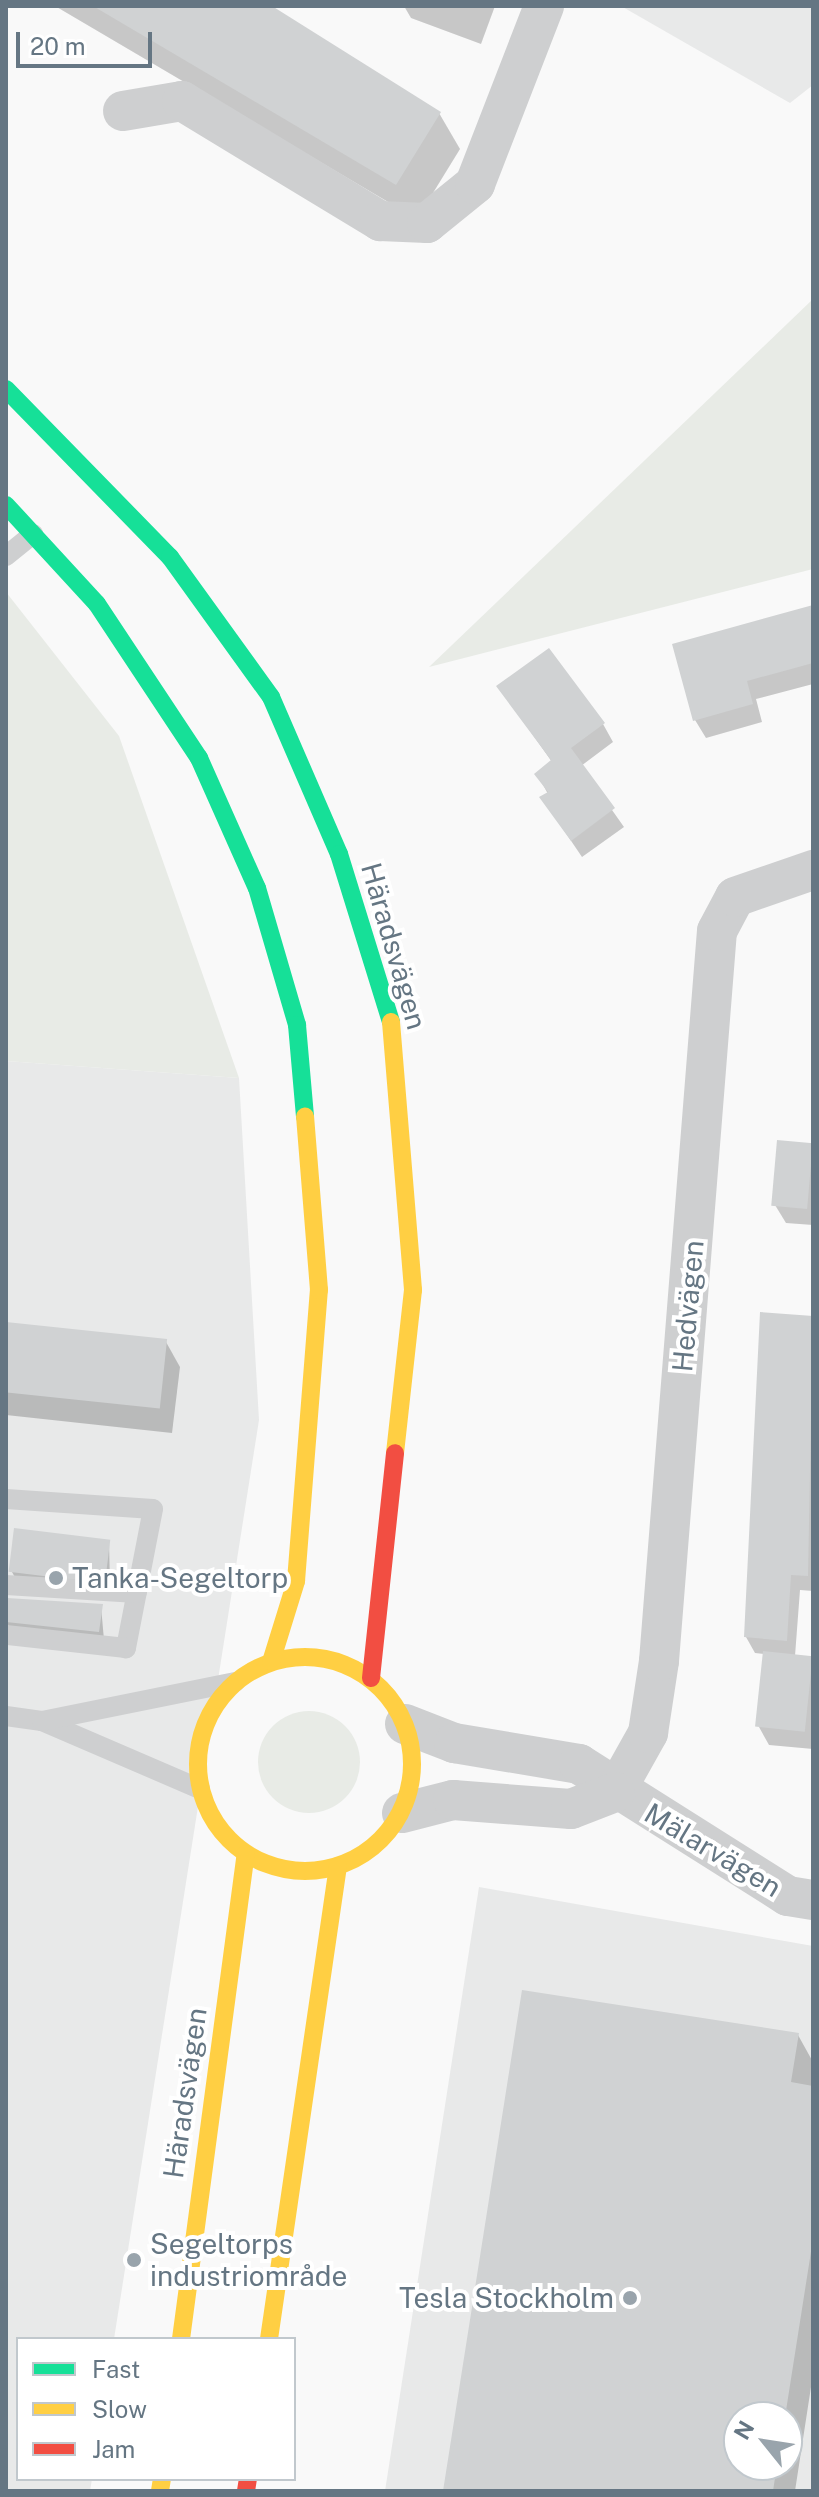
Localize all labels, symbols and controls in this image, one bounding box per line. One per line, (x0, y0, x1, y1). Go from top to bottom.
scale bar (20, 16, 156, 66)
text: 20 m (30, 32, 86, 60)
street label: Häradsvägen (354, 859, 434, 1033)
street label: Hedvägen (666, 1239, 710, 1373)
place label: Tanka-Segeltorp (72, 1561, 288, 1595)
marker: Tanka-Segeltorp (47, 1569, 65, 1587)
street label: Mälarvägen (639, 1796, 787, 1904)
street label: Häradsvägen (156, 2006, 214, 2180)
place label: Segeltorps industriområde (150, 2227, 347, 2293)
marker: Segeltorps industriområde (125, 2251, 143, 2269)
place label: Tesla Stockholm (399, 2281, 614, 2315)
marker: Tesla Stockholm (621, 2289, 639, 2307)
legend (16, 2337, 296, 2481)
text: Fast (92, 2355, 140, 2383)
text: Slow (92, 2395, 147, 2423)
north arrow (723, 2401, 803, 2481)
text: N (728, 2416, 760, 2444)
text: Jam (92, 2435, 135, 2463)

